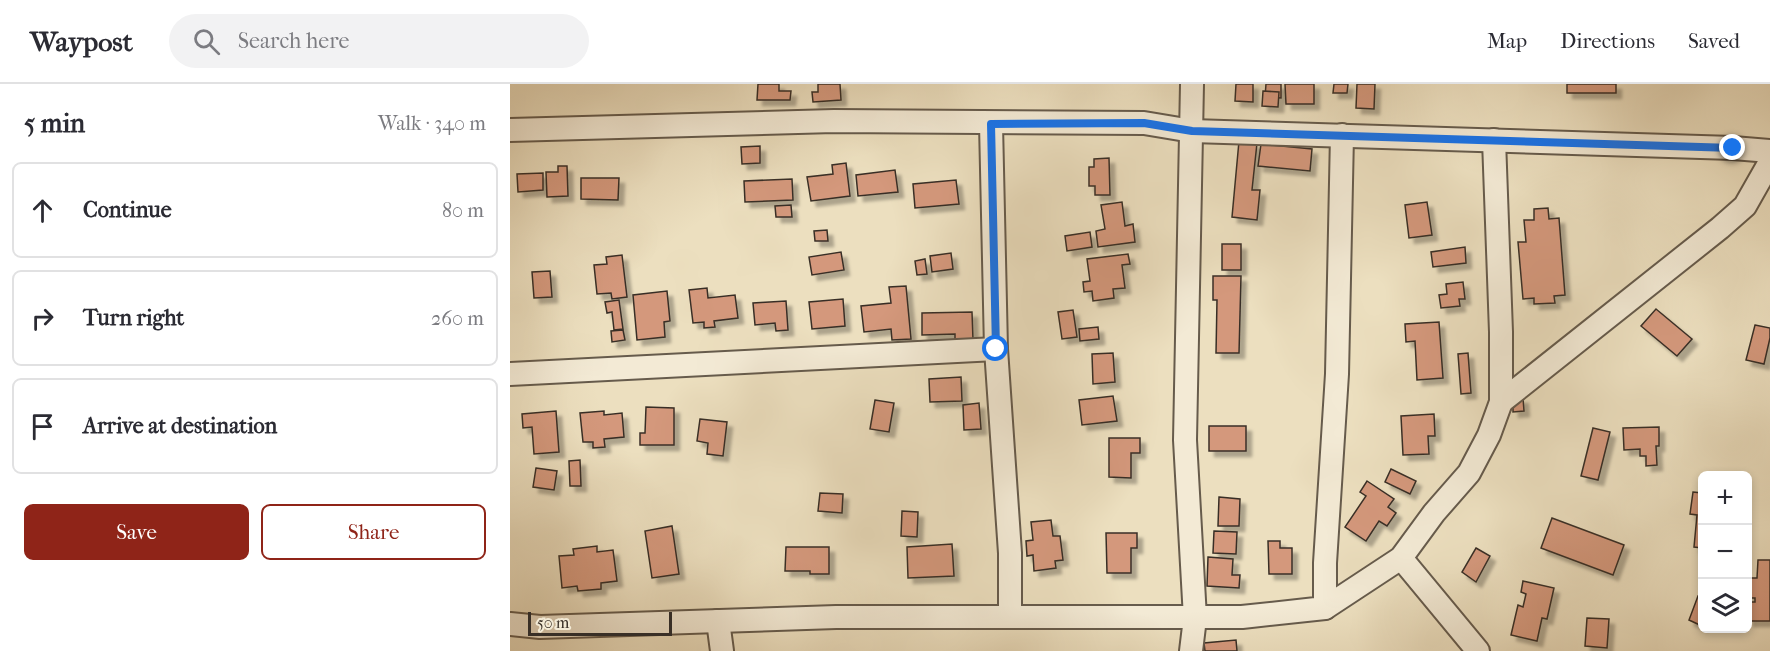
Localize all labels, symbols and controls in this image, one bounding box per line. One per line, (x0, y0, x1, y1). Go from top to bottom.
search box (169, 14, 589, 68)
text: Waypost (30, 25, 133, 58)
icon: search (190, 25, 223, 58)
text: Search here (238, 28, 349, 54)
text: Map (1487, 29, 1527, 53)
text: Directions (1560, 29, 1655, 53)
text: Saved (1688, 29, 1740, 53)
text: 5 min (24, 108, 85, 139)
text: Walk · 340 m (378, 112, 486, 135)
route end (1719, 134, 1745, 160)
icon: ahead (26, 194, 59, 227)
text: Continue (83, 197, 172, 223)
text: 80 m (442, 199, 484, 222)
icon: right (26, 302, 59, 335)
text: Turn right (83, 305, 184, 331)
text: 260 m (431, 307, 484, 330)
route start (982, 335, 1008, 361)
icon: arrive (26, 410, 59, 443)
text: Arrive at destination (83, 413, 277, 439)
map controls (1698, 471, 1752, 633)
button: + (1698, 471, 1752, 525)
button: Save (24, 504, 249, 560)
button: Share (261, 504, 486, 560)
button: − (1698, 525, 1752, 579)
button: layers (1698, 579, 1752, 633)
scale bar (528, 609, 672, 636)
text: 50 m (537, 613, 569, 632)

